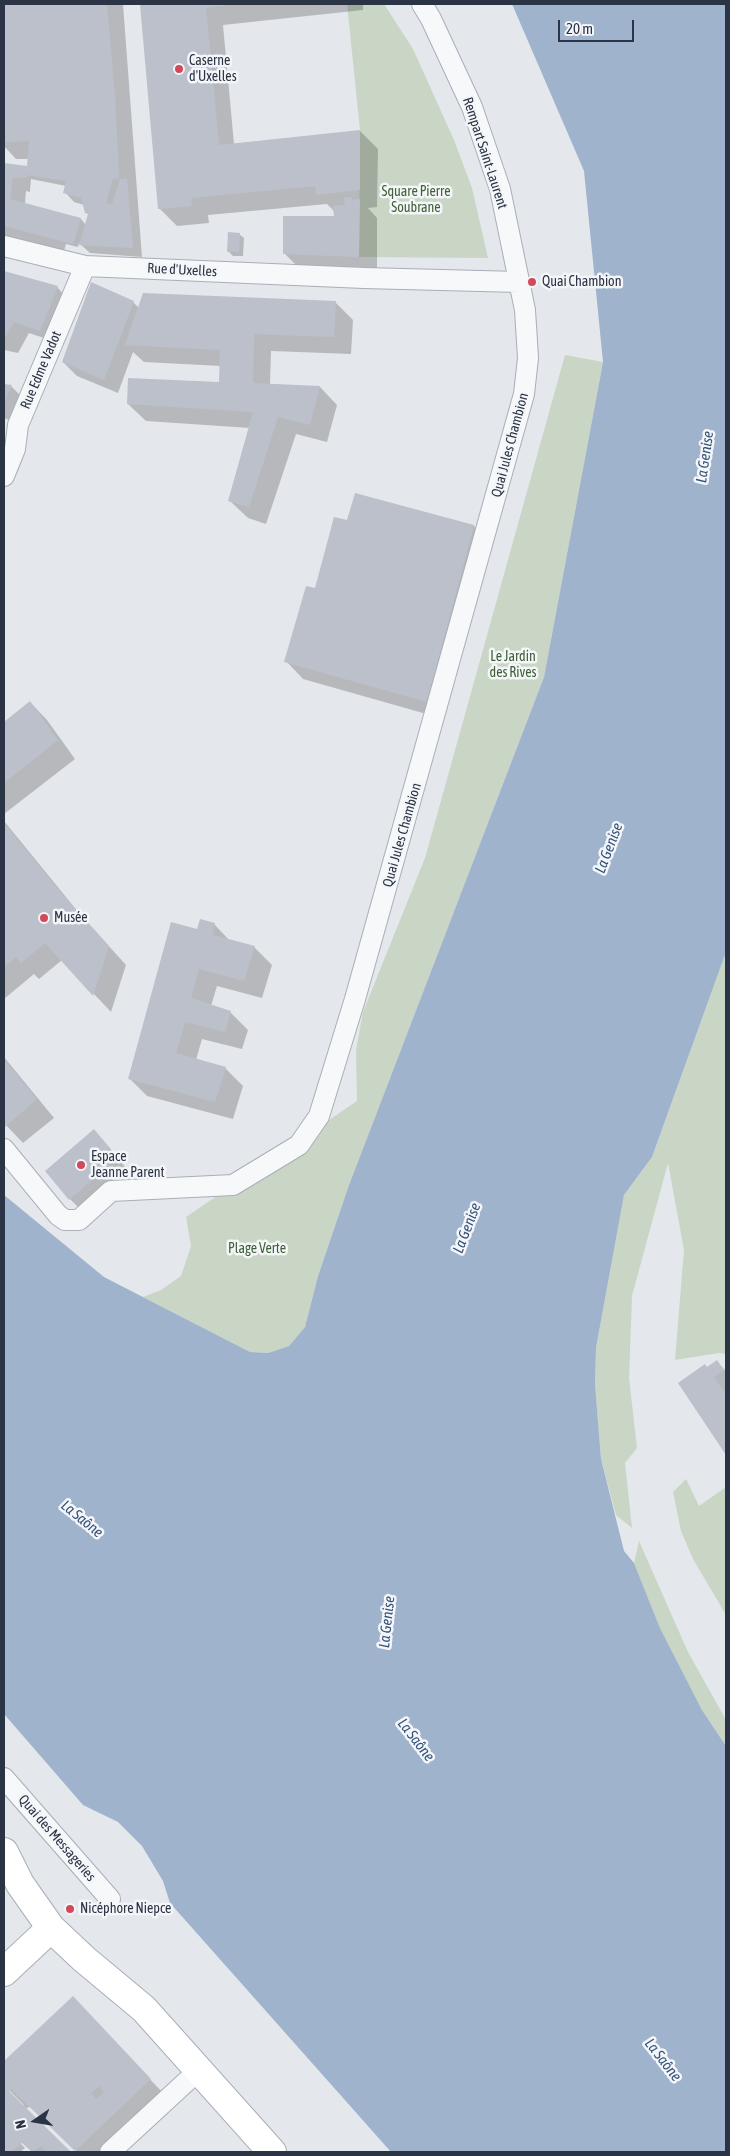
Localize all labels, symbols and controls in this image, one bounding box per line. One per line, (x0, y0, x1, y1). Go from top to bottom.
scale bar (560, 10, 636, 42)
text: 20 m (566, 20, 593, 37)
place label: Caserne d'Uxelles (189, 53, 237, 85)
marker: Caserne d'Uxelles (173, 63, 185, 75)
street label: Rempart Saint-Laurent (459, 95, 511, 211)
park label: Square Pierre Soubrane (382, 184, 450, 216)
street label: Rue d'Uxelles (147, 260, 217, 280)
place label: Quai Chambion (542, 274, 621, 290)
marker: Quai Chambion (526, 276, 538, 288)
street label: Rue Edme Vadot (17, 328, 65, 412)
street label: Quai Jules Chambion (488, 391, 532, 499)
water label: La Genise (692, 430, 718, 484)
park label: Le Jardin des Rives (490, 649, 536, 682)
street label: Quai Jules Chambion (379, 781, 425, 889)
water label: La Genise (591, 820, 627, 876)
place label: Musée (54, 910, 88, 926)
marker: Musée (38, 912, 50, 924)
place label: Espace Jeanne Parent (91, 1149, 165, 1182)
marker: Espace Jeanne Parent (75, 1159, 87, 1171)
water label: La Genise (449, 1200, 485, 1256)
park label: Plage Verte (228, 1241, 286, 1257)
water label: La Saône (57, 1497, 107, 1541)
water label: La Genise (375, 1595, 399, 1649)
water label: La Saône (394, 1715, 438, 1765)
street label: Quai des Messageries (15, 1791, 99, 1885)
place label: Nicéphore Niepce (80, 1901, 171, 1917)
marker: Nicéphore Niepce (64, 1903, 76, 1915)
water label: La Saône (641, 2035, 685, 2085)
north arrow (10, 2096, 60, 2146)
text: N (12, 2119, 29, 2130)

